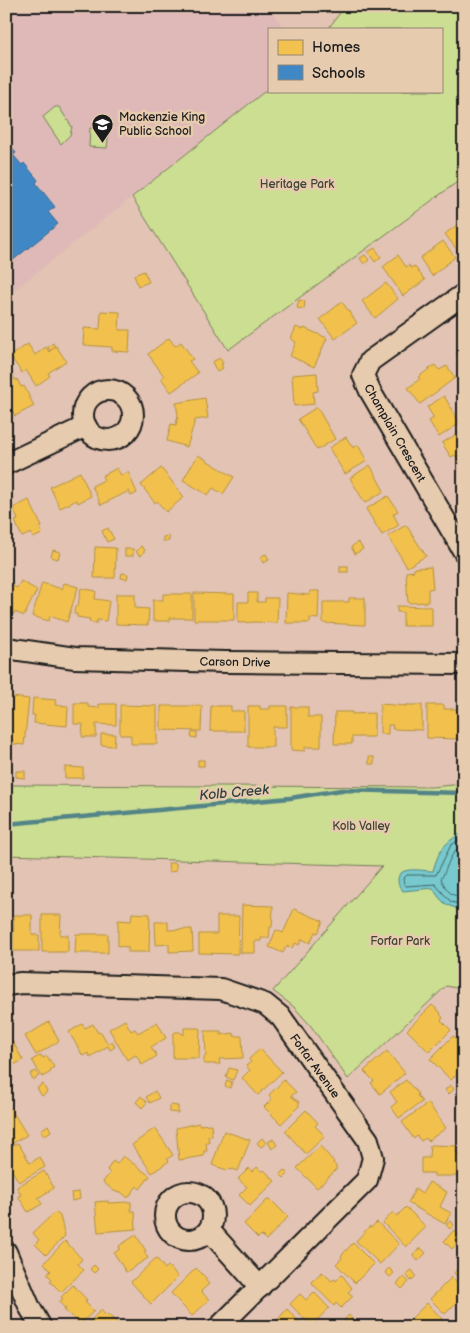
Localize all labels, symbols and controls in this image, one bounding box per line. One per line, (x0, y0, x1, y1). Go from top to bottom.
legend (268, 28, 442, 92)
text: Homes (312, 38, 361, 57)
text: Schools (312, 64, 366, 83)
place label: Mackenzie King Public School (119, 110, 205, 139)
school or university icon: Mackenzie King Public School (91, 112, 115, 143)
park label: Heritage Park (260, 177, 334, 192)
street label: Champlain Crescent (360, 382, 429, 485)
street label: Carson Drive (200, 654, 270, 671)
water label: Kolb Creek (198, 781, 271, 804)
park label: Kolb Valley (332, 819, 390, 834)
park label: Forfar Park (370, 934, 430, 949)
street label: Forfar Avenue (286, 1031, 343, 1101)

